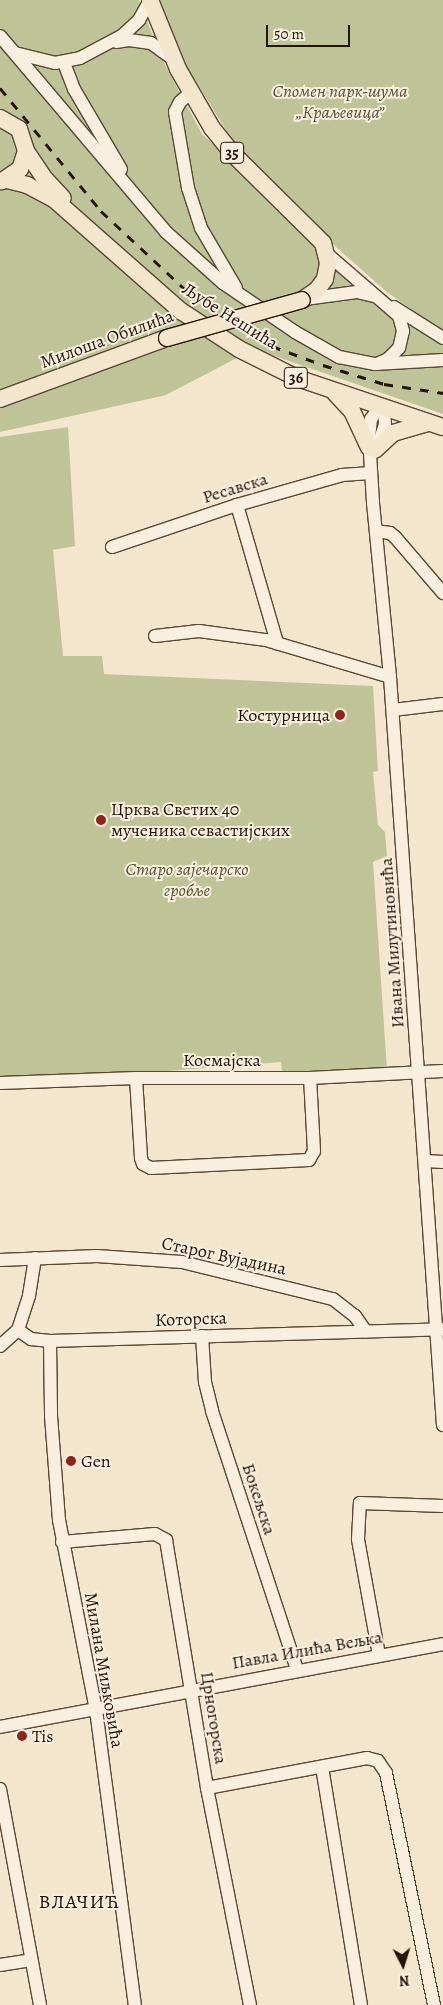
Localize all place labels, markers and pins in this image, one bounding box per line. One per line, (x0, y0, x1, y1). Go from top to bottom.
place label: Костурница (237, 704, 330, 726)
marker: Костурница (334, 709, 346, 721)
place label: Црква Светих 40 мученика севастијских (111, 799, 290, 842)
marker: Црква Светих 40 мученика севастијских (95, 814, 107, 826)
place label: Gen (81, 1450, 111, 1472)
marker: Gen (65, 1455, 77, 1467)
place label: Tis (32, 1725, 54, 1747)
marker: Tis (16, 1730, 28, 1742)

